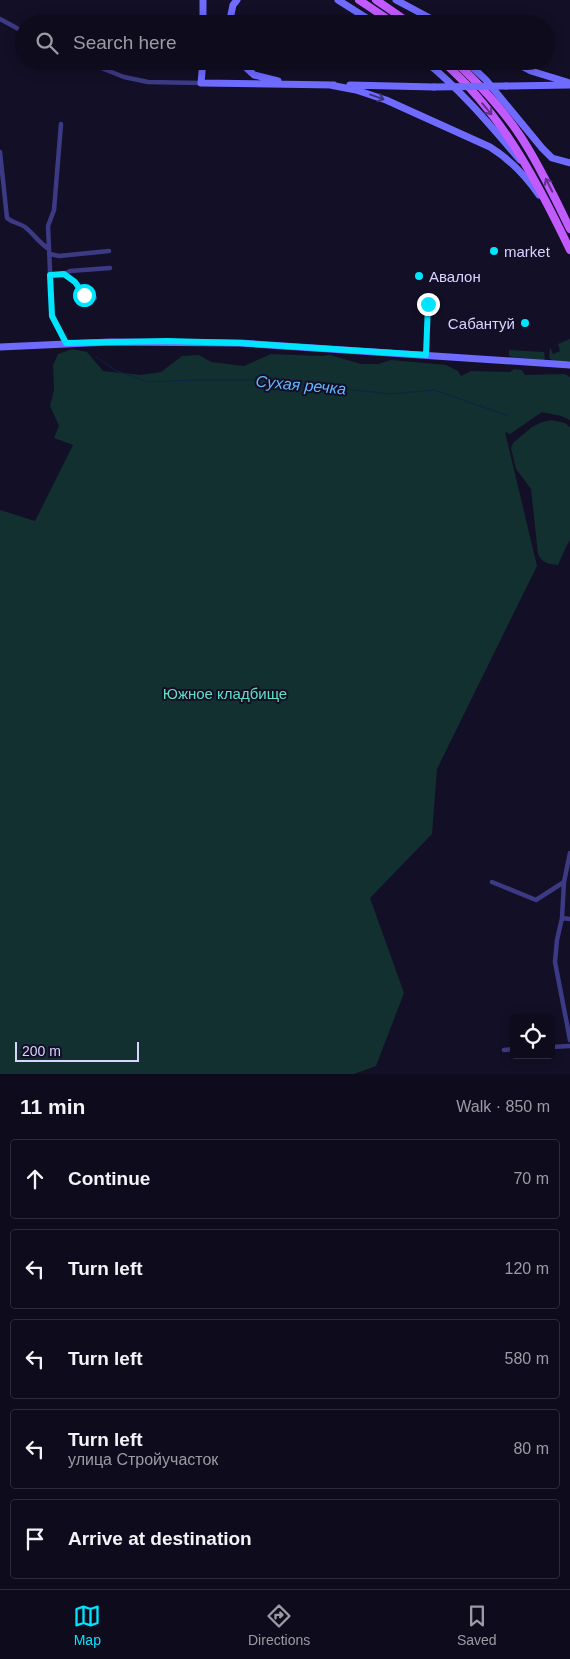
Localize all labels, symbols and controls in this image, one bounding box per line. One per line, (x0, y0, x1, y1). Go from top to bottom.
search box (15, 15, 555, 70)
icon: search (33, 29, 61, 57)
text: Search here (73, 32, 177, 53)
one-way arrow (368, 93, 384, 102)
one-way arrow (481, 103, 493, 116)
one-way arrow (544, 178, 553, 193)
place label: market (504, 243, 551, 260)
marker: market (488, 245, 500, 257)
place label: Авалон (429, 268, 481, 285)
marker: Авалон (413, 270, 425, 282)
route start (73, 284, 96, 307)
route end (417, 293, 440, 316)
place label: Сабантуй (448, 315, 515, 332)
marker: Сабантуй (519, 317, 531, 329)
water label: Сухая речка (255, 373, 347, 397)
park label: Южное кладбище (163, 685, 287, 702)
map controls (510, 1014, 555, 1059)
button: locate (510, 1014, 555, 1059)
scale bar (15, 1039, 139, 1062)
text: 200 m (22, 1043, 61, 1059)
text: 11 min (20, 1095, 85, 1118)
text: Walk · 850 m (456, 1098, 550, 1115)
icon: ahead (21, 1165, 49, 1193)
text: Continue (68, 1168, 150, 1189)
text: 70 m (513, 1170, 549, 1187)
icon: left (21, 1255, 49, 1283)
text: Turn left (68, 1258, 143, 1279)
text: 120 m (505, 1260, 549, 1277)
icon: left (21, 1345, 49, 1373)
text: Turn left (68, 1348, 143, 1369)
text: 580 m (505, 1350, 549, 1367)
text: Turn left (68, 1429, 143, 1450)
icon: left (21, 1435, 49, 1463)
text: 80 m (513, 1440, 549, 1457)
text: улица Стройучасток (68, 1451, 218, 1468)
icon: arrive (21, 1525, 49, 1553)
text: Arrive at destination (68, 1528, 252, 1549)
tab: Map (73, 1602, 101, 1648)
tab: Directions (248, 1602, 310, 1648)
tab: Saved (457, 1602, 497, 1648)

